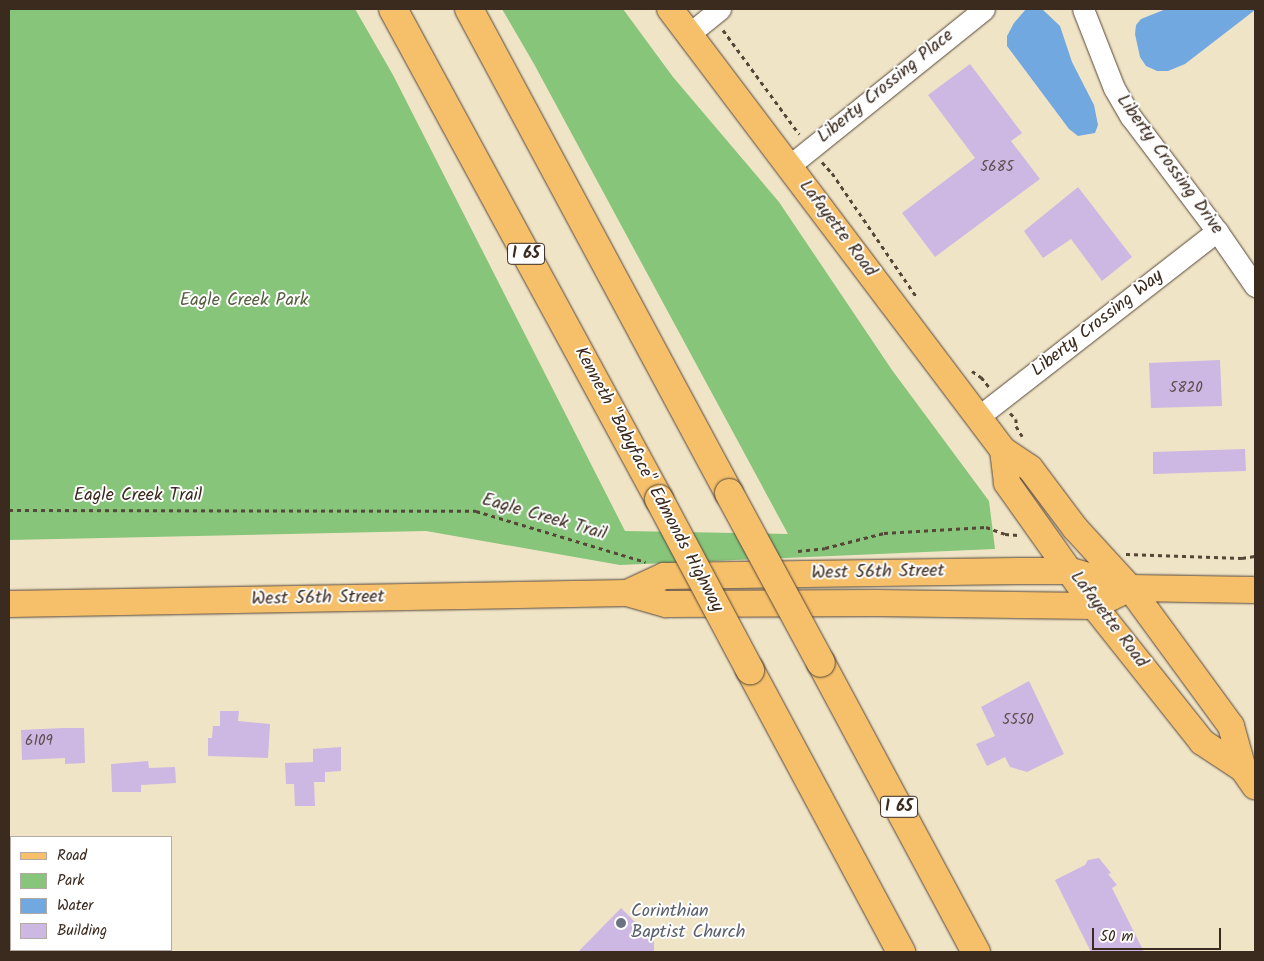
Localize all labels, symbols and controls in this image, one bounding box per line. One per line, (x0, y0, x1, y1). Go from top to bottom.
street label: Liberty Crossing Place (814, 25, 958, 149)
street label: Liberty Crossing Drive (1111, 91, 1227, 239)
house number: 5685 (980, 159, 1014, 177)
street label: Lafayette Road (794, 176, 880, 282)
road number: I 65 (506, 240, 546, 268)
street label: Liberty Crossing Way (1028, 266, 1168, 382)
park label: Eagle Creek Park (180, 290, 308, 312)
street label: Kenneth "Babyface" Edmonds Highway (569, 344, 727, 616)
house number: 5820 (1169, 380, 1203, 398)
street label: Eagle Creek Trail (74, 485, 202, 507)
street label: Eagle Creek Trail (479, 490, 609, 546)
street label: West 56th Street (811, 561, 945, 585)
street label: Lafayette Road (1065, 567, 1151, 673)
street label: West 56th Street (251, 587, 385, 611)
house number: 5550 (1002, 712, 1034, 730)
house number: 6109 (25, 733, 53, 751)
road number: I 65 (879, 794, 919, 820)
legend (10, 836, 172, 951)
text: Road (57, 844, 87, 868)
text: Park (57, 869, 84, 893)
text: Water (57, 894, 93, 918)
place label: Corinthian Baptist Church (631, 902, 745, 944)
marker: Corinthian Baptist Church (615, 917, 627, 929)
scale bar (1094, 918, 1223, 950)
text: Building (57, 919, 107, 943)
text: 50 m (1100, 925, 1134, 949)

